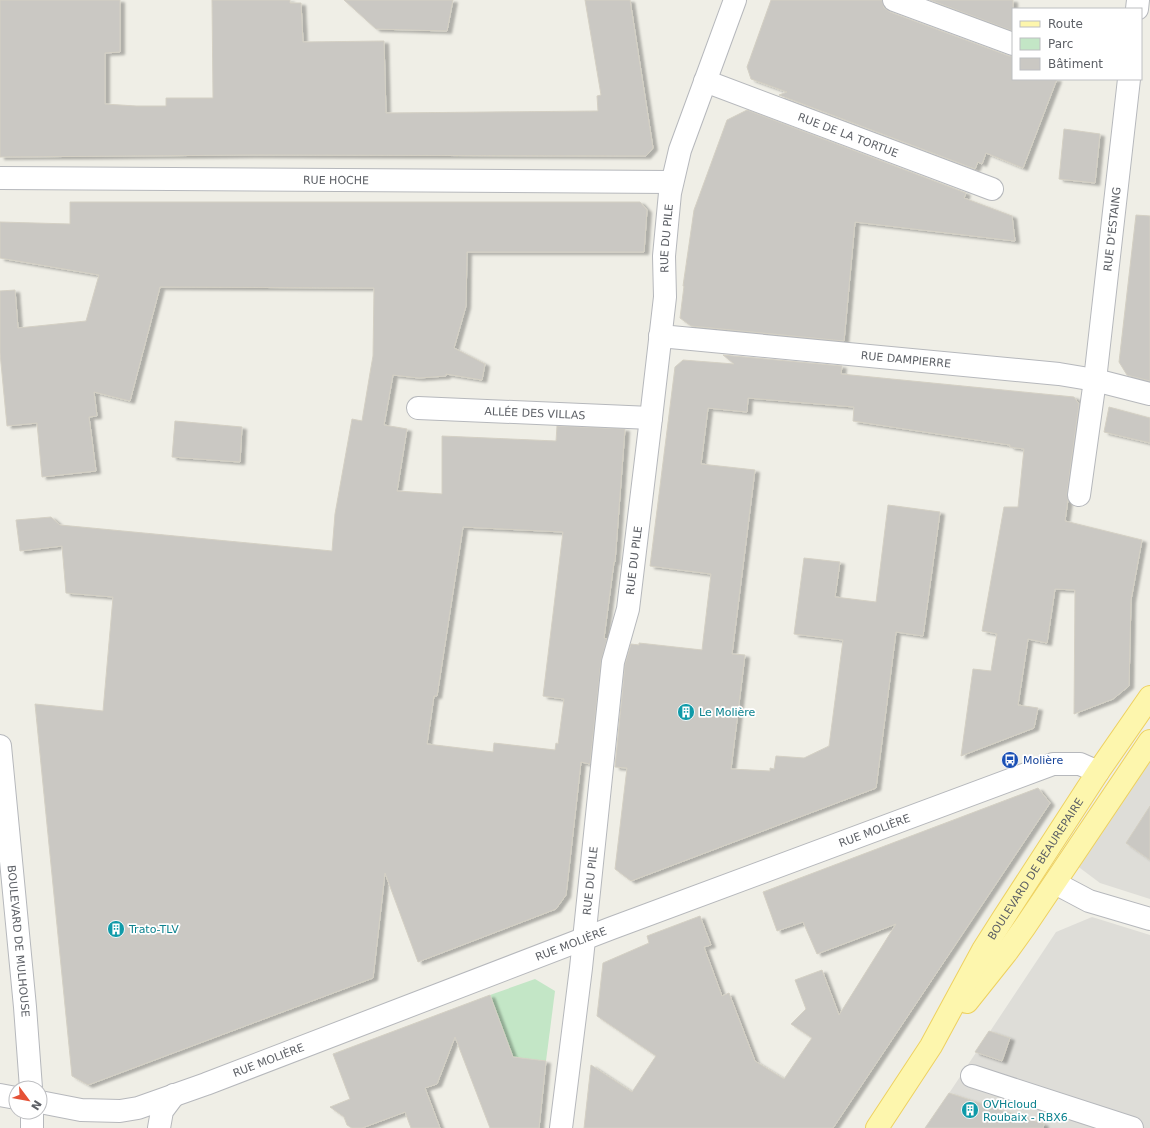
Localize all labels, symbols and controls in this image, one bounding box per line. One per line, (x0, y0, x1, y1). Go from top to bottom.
legend (1012, 8, 1142, 80)
text: Route (1048, 17, 1083, 31)
text: Parc (1048, 37, 1073, 51)
text: Bâtiment (1048, 57, 1103, 71)
street label: RUE DE LA TORTUE (796, 111, 900, 160)
street label: RUE HOCHE (303, 174, 369, 187)
street label: RUE D'ESTAING (1101, 186, 1124, 272)
street label: RUE DU PILE (658, 203, 676, 273)
street label: RUE DAMPIERRE (860, 349, 952, 371)
street label: ALLÉE DES VILLAS (484, 405, 586, 422)
street label: RUE DU PILE (624, 525, 645, 596)
building icon: Le Molière (676, 702, 696, 722)
place label: Le Molière (699, 706, 756, 719)
bus stop icon: Molière (1000, 750, 1020, 770)
place label: Molière (1023, 754, 1063, 767)
street label: BOULEVARD DE BEAUREPAIRE (985, 796, 1086, 942)
street label: RUE MOLIÈRE (837, 812, 912, 850)
street label: RUE DU PILE (581, 846, 601, 916)
street label: BOULEVARD DE MULHOUSE (4, 864, 32, 1018)
building icon: Trato-TLV (106, 919, 126, 939)
place label: Trato-TLV (128, 923, 179, 936)
street label: RUE MOLIÈRE (534, 925, 609, 964)
street label: RUE MOLIÈRE (231, 1041, 306, 1080)
north arrow (8, 1080, 48, 1120)
text: N (28, 1098, 44, 1112)
place label: OVHcloud Roubaix - RBX6 (983, 1098, 1068, 1124)
building icon: OVHcloud Roubaix - RBX6 (960, 1100, 980, 1120)

